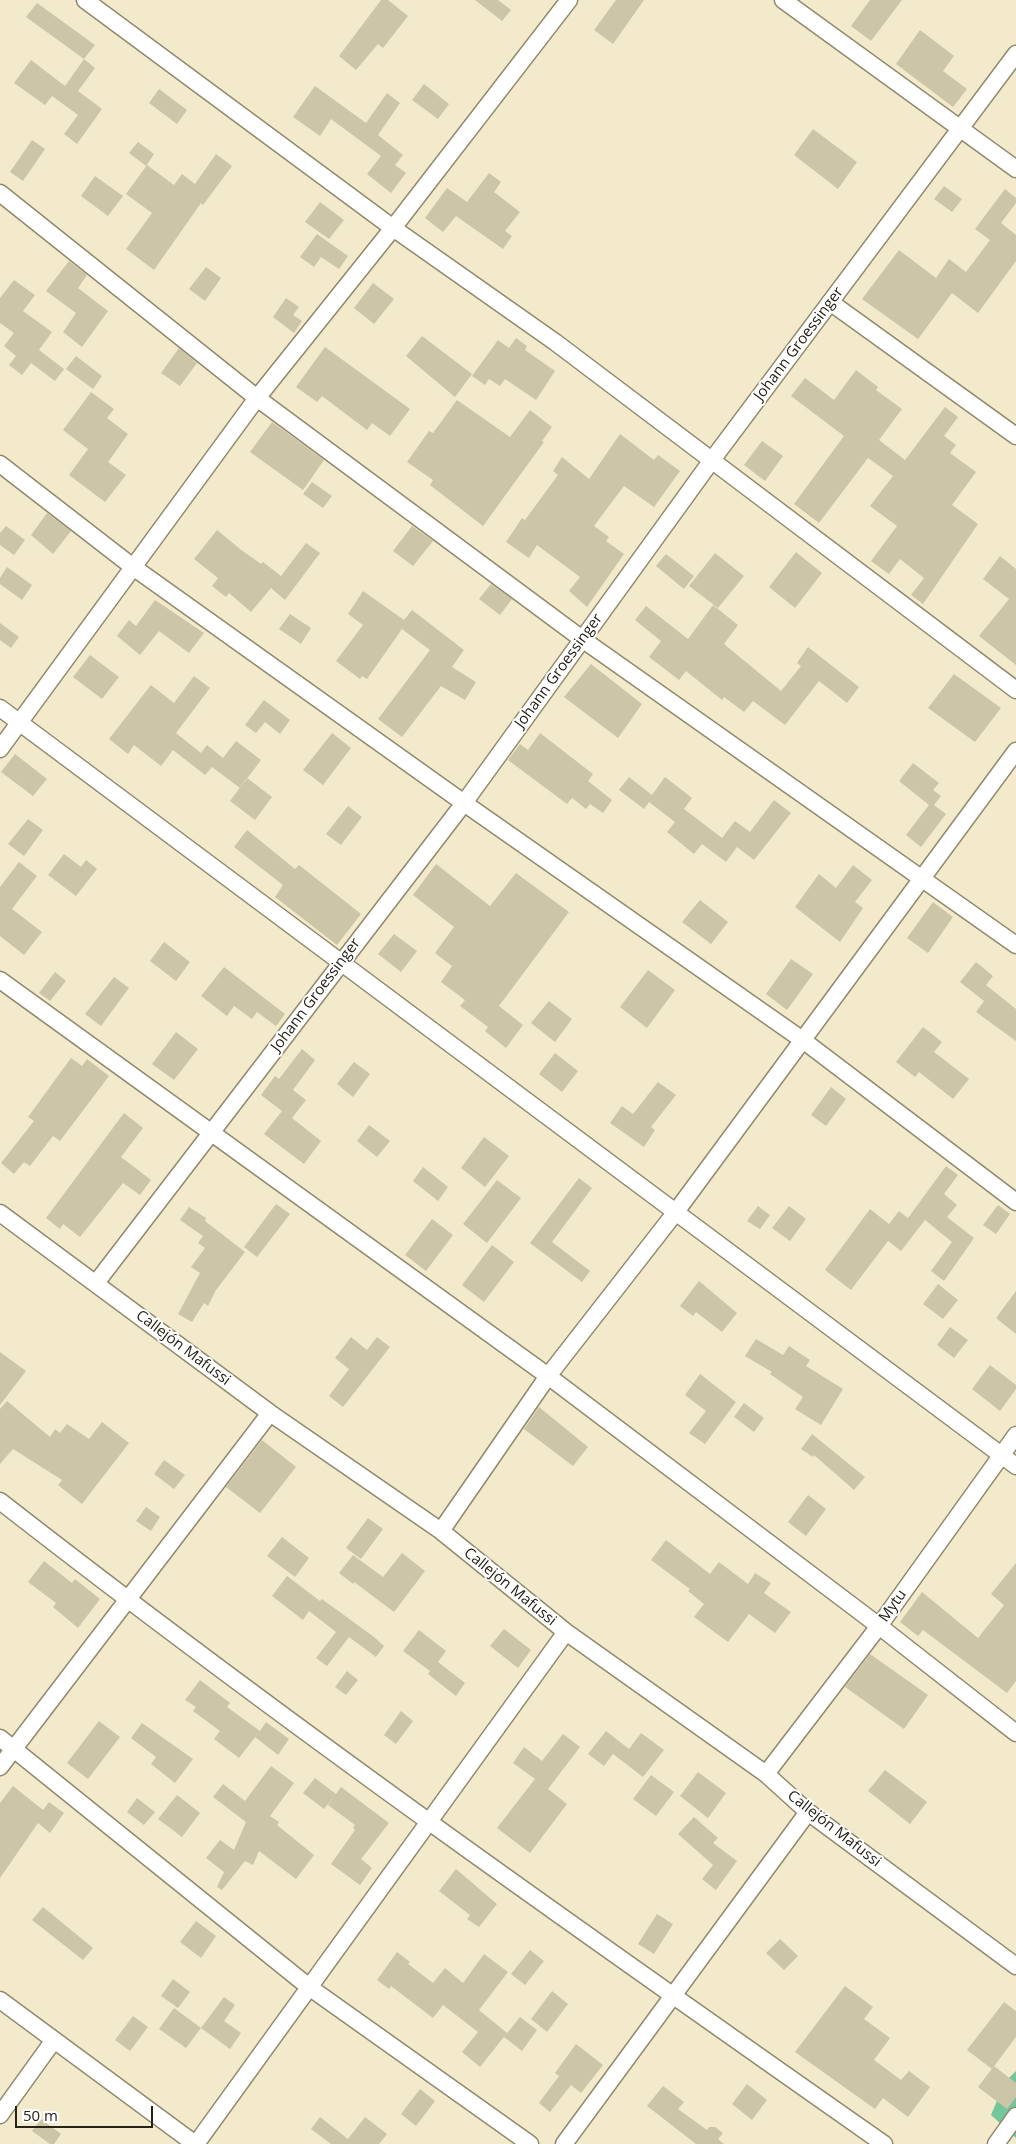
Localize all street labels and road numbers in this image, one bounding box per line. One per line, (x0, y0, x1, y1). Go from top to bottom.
street label: Johann Groessinger (750, 284, 848, 404)
street label: Johann Groessinger (511, 610, 607, 732)
street label: Johann Groessinger (267, 935, 365, 1055)
street label: Callejón Mafussi (132, 1307, 234, 1389)
street label: Callejón Mafussi (460, 1544, 560, 1630)
street label: Mytu (875, 1586, 911, 1626)
street label: Callejón Mafussi (784, 1787, 884, 1871)

